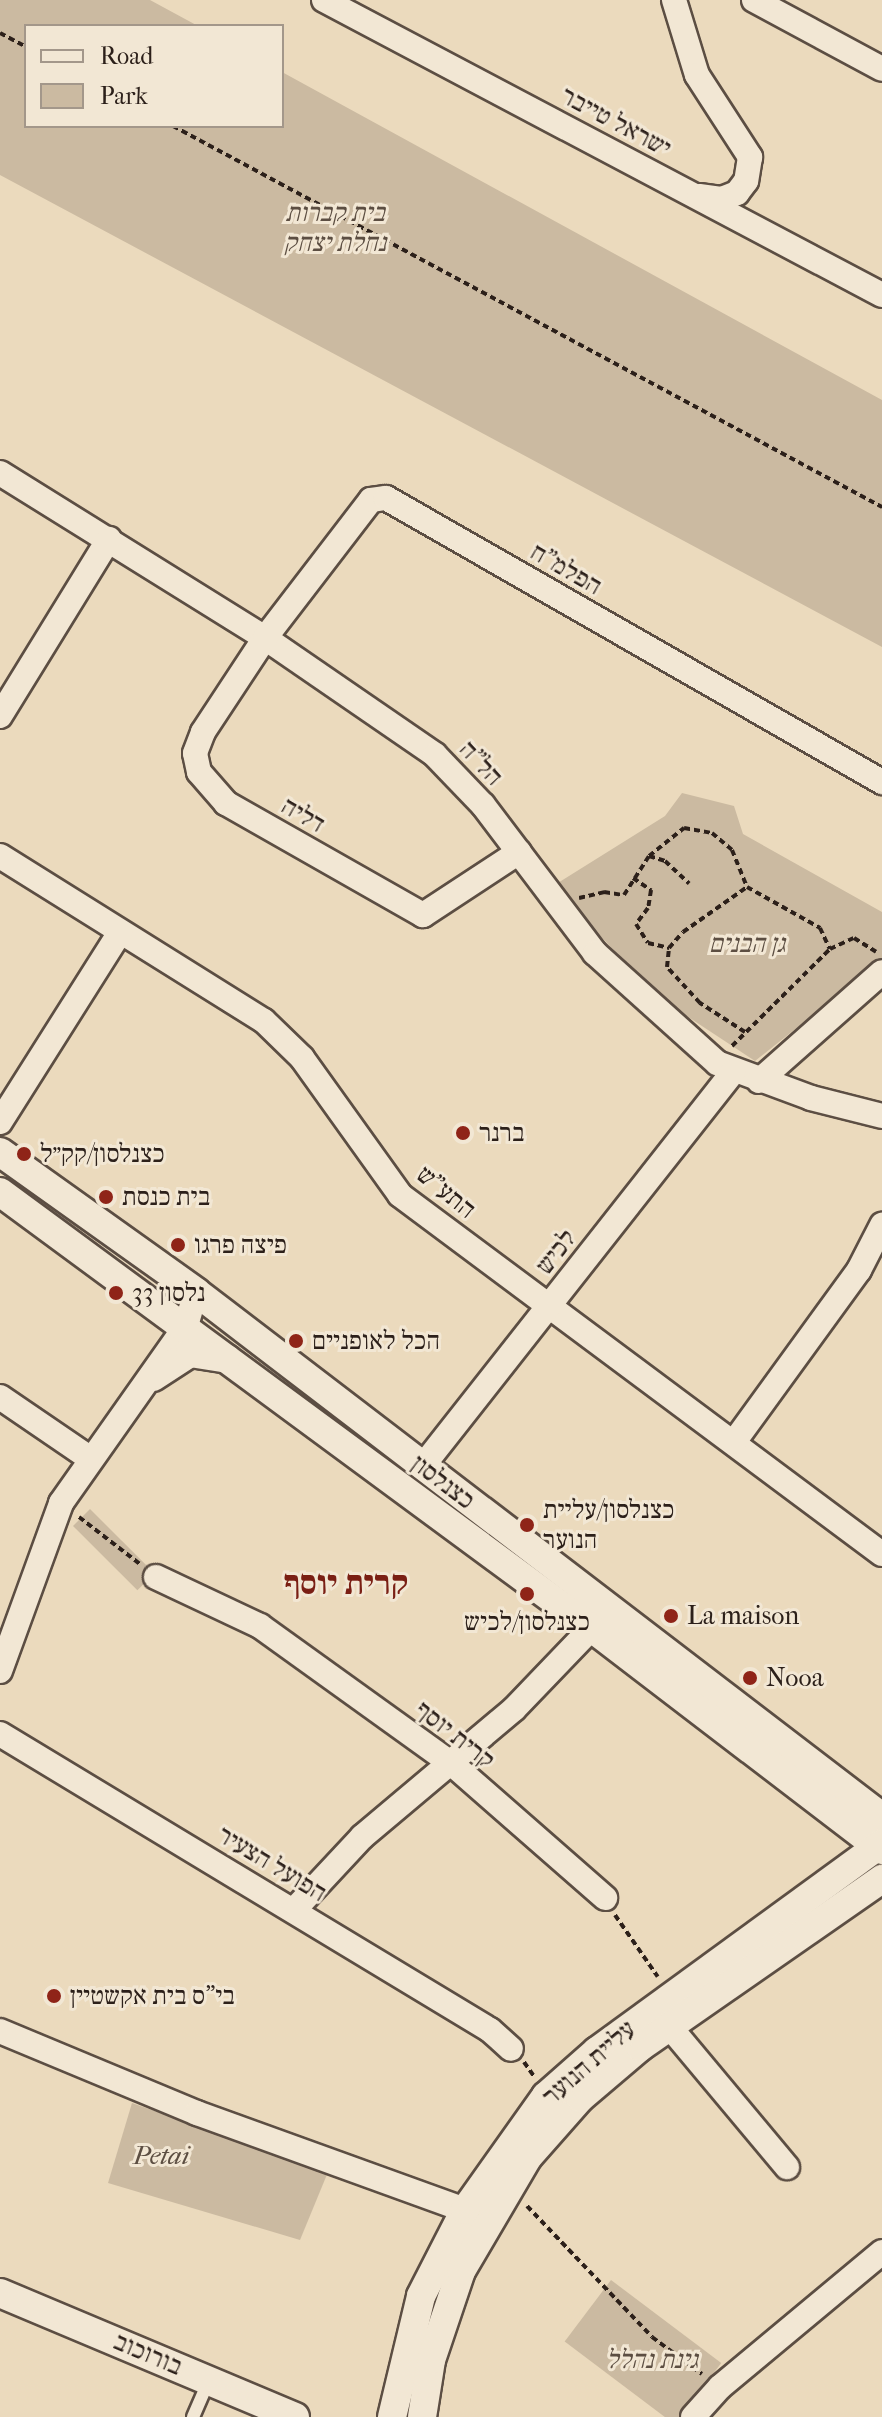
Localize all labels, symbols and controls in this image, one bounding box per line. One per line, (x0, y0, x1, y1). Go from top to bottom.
legend (24, 24, 284, 128)
text: Road (100, 42, 153, 70)
street label: ישראל טייבר (556, 80, 676, 164)
text: Park (100, 82, 148, 110)
park label: בית קברות נחלת יצחק (284, 197, 386, 258)
street label: הפלמ"ח (525, 536, 607, 602)
street label: הל"ה (452, 734, 510, 792)
street label: דליה (276, 790, 330, 840)
park label: גן הבנים (709, 928, 785, 960)
place label: ברנר (479, 1117, 524, 1149)
marker: ברנר (454, 1124, 472, 1142)
place label: כצנלסון/קק״ל (40, 1138, 165, 1170)
marker: כצנלסון/קק״ל (15, 1145, 33, 1163)
street label: התע"ש (410, 1159, 482, 1225)
place label: בית כנסת (122, 1181, 210, 1213)
marker: בית כנסת (97, 1188, 115, 1206)
street label: לכיש (529, 1223, 583, 1281)
place label: פיצה פרגו (194, 1229, 287, 1261)
marker: פיצה פרגו (169, 1236, 187, 1254)
place label: נלסון 33 (132, 1277, 206, 1309)
marker: נלסון 33 (107, 1284, 125, 1302)
place label: הכל לאופניים (312, 1325, 440, 1357)
marker: הכל לאופניים (287, 1332, 305, 1350)
street label: כצנלסון (405, 1448, 481, 1516)
place label: כצנלסון/עליית הנוער (543, 1494, 674, 1556)
marker: כצנלסון/עליית הנוער (518, 1516, 536, 1534)
district label: קרית יוסף (284, 1564, 408, 1604)
marker: כצנלסון/לכיש (518, 1585, 536, 1603)
place label: La maison (687, 1600, 799, 1632)
place label: כצנלסון/לכיש (464, 1606, 590, 1638)
marker: La maison (662, 1607, 680, 1625)
place label: Nooa (766, 1662, 824, 1694)
marker: Nooa (741, 1669, 759, 1687)
street label: קרית יוסף (409, 1694, 501, 1776)
street label: הפועל הצעיר (212, 1819, 332, 1909)
place label: בי"ס בית אקשטיין (70, 1980, 235, 2012)
marker: בי"ס בית אקשטיין (45, 1987, 63, 2005)
street label: עליית הנוער (536, 2014, 642, 2112)
park label: Petai (133, 2140, 189, 2172)
street label: בורוכוב (109, 2326, 187, 2382)
park label: גינת נהלל (606, 2344, 698, 2376)

